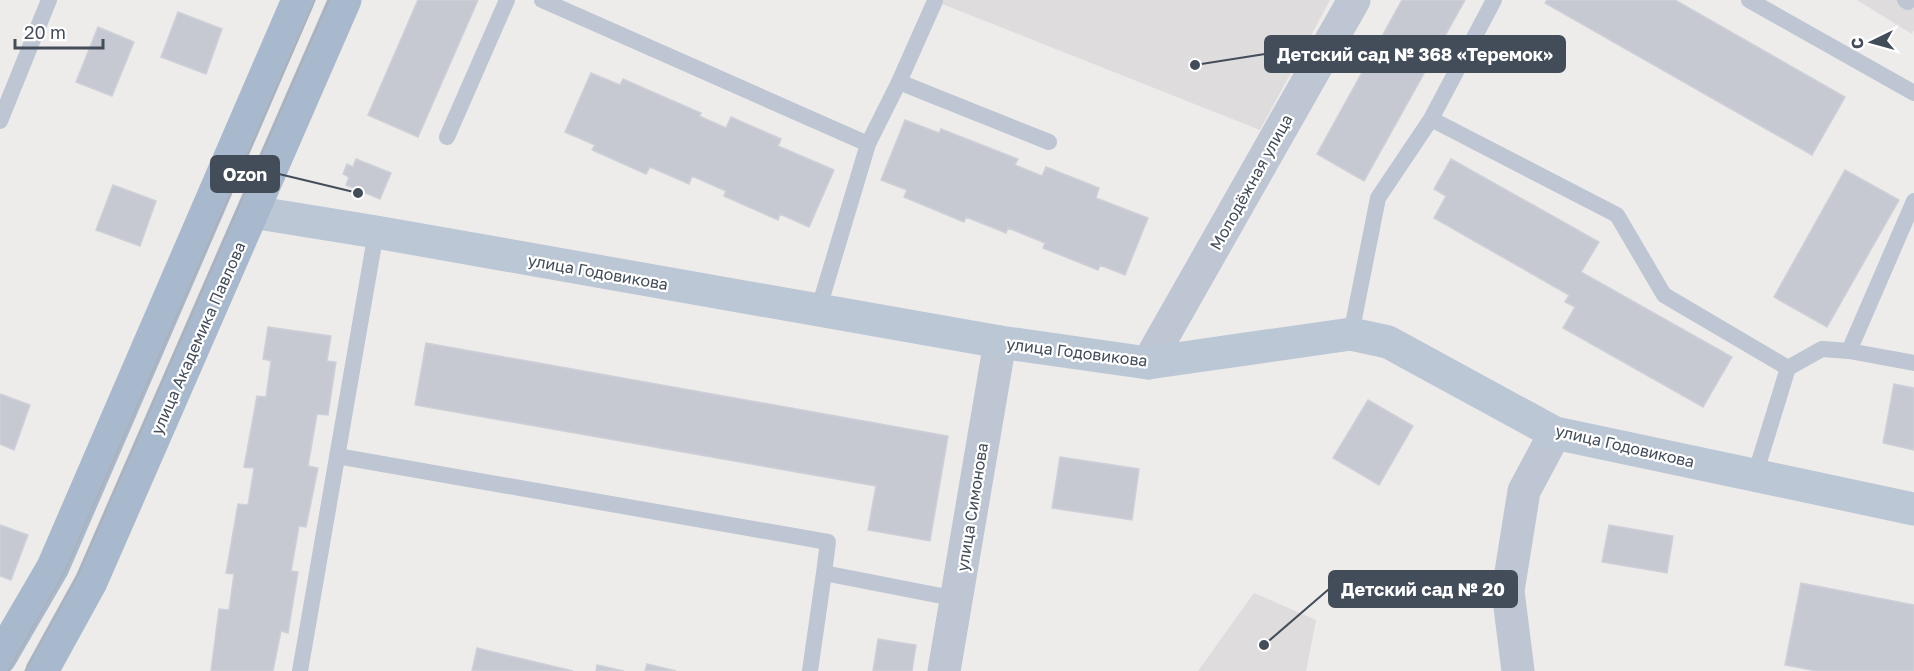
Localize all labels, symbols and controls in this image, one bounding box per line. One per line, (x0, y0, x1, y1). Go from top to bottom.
scale bar (15, 12, 104, 50)
north arrow (1842, 12, 1902, 72)
text: 20 m (24, 21, 66, 43)
callout: Детский сад № 368 «Теремок» (1265, 36, 1565, 72)
text: С (1847, 37, 1868, 50)
text: Детский сад № 368 «Теремок» (1277, 43, 1553, 65)
street label: Молодёжная улица (1205, 111, 1297, 253)
callout: Ozon (211, 156, 279, 192)
text: Ozon (223, 163, 267, 185)
street label: улица Академика Павлова (146, 238, 250, 438)
street label: улица Годовикова (526, 250, 670, 294)
street label: улица Годовикова (1005, 333, 1149, 371)
street label: улица Годовикова (1553, 420, 1697, 472)
street label: улица Симонова (952, 441, 992, 573)
callout: Детский сад № 20 (1329, 571, 1517, 607)
text: Детский сад № 20 (1341, 578, 1505, 600)

